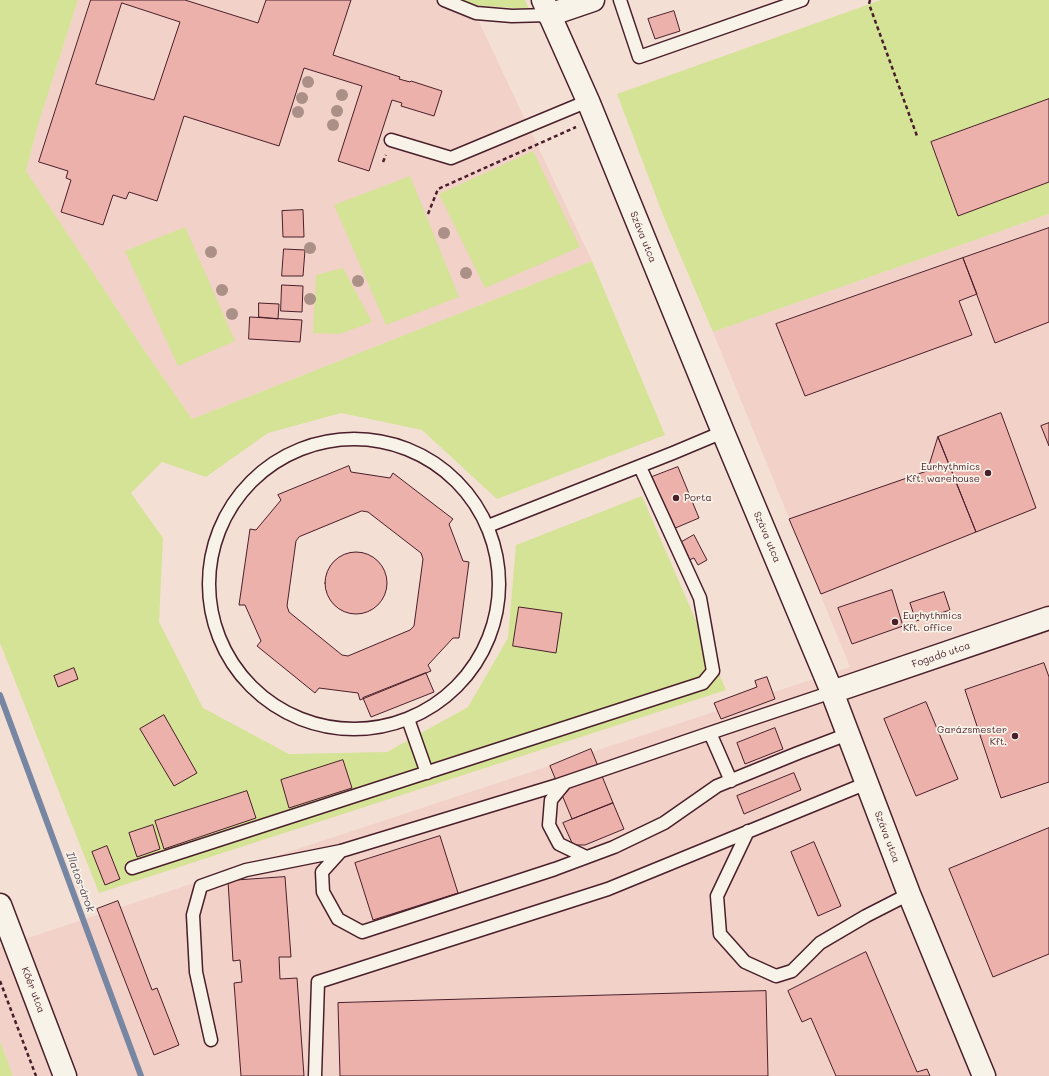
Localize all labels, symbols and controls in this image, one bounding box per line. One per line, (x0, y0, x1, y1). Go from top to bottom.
street label: Száva utca (627, 210, 659, 264)
place label: Eurhythmics Kft. warehouse (906, 461, 980, 484)
marker: Eurhythmics Kft. warehouse (983, 468, 993, 478)
place label: Porta (684, 492, 712, 504)
marker: Porta (671, 493, 681, 503)
street label: Száva utca (751, 510, 783, 564)
place label: Eurhythmics Kft. office (903, 610, 962, 634)
marker: Eurhythmics Kft. office (890, 617, 900, 627)
street label: Fogadó utca (910, 639, 972, 671)
place label: Garázsmester Kft. (937, 724, 1007, 748)
marker: Garázsmester Kft. (1010, 731, 1020, 741)
street label: Száva utca (872, 810, 902, 864)
water label: Illatos-árok (63, 850, 97, 914)
street label: Kőér utca (19, 965, 47, 1015)

